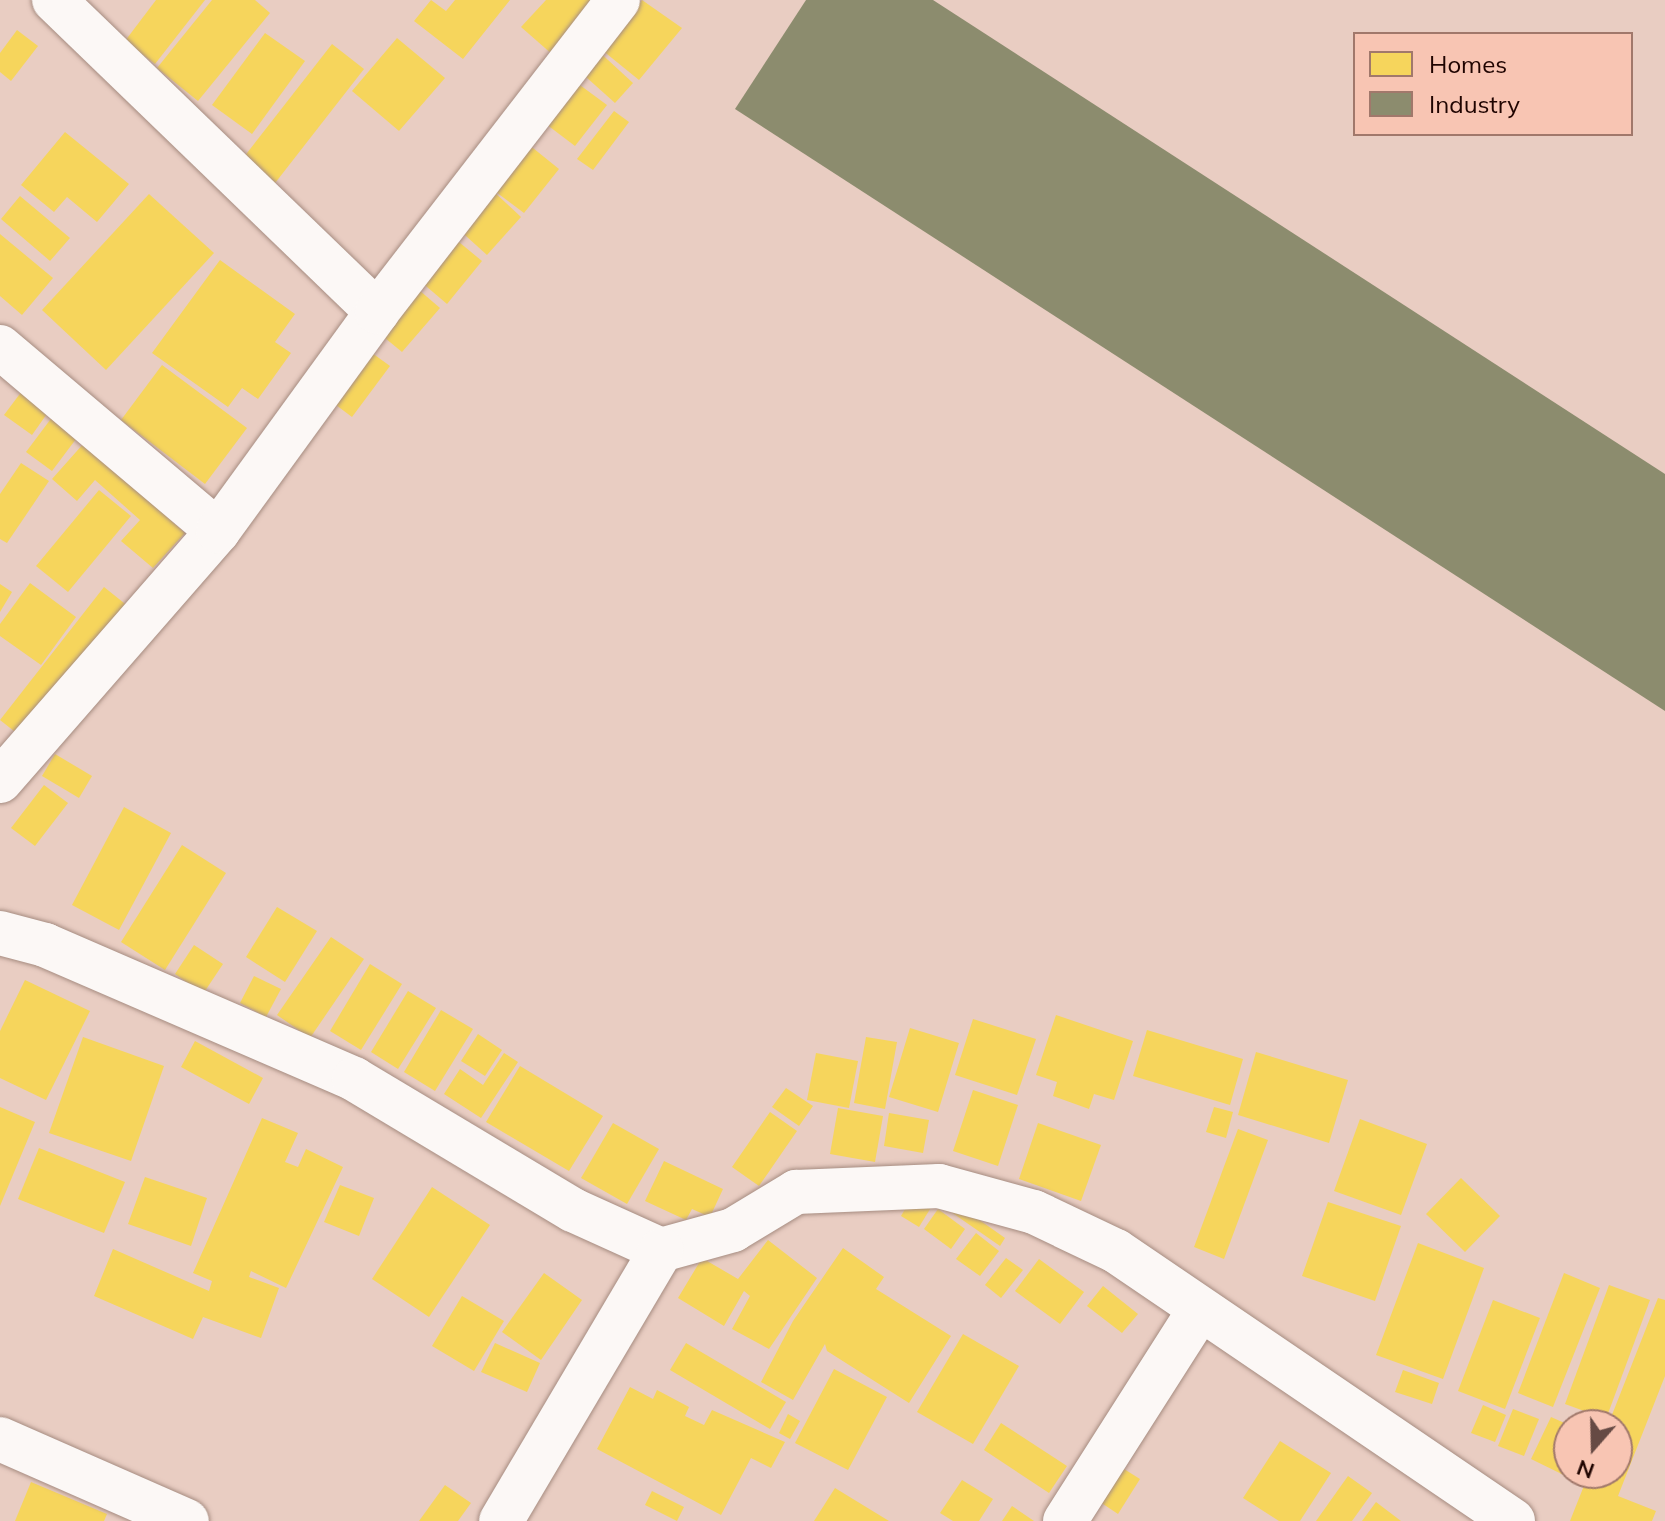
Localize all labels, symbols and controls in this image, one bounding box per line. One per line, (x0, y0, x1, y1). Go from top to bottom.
legend (1353, 32, 1633, 136)
text: Homes (1429, 49, 1507, 79)
text: Industry (1429, 89, 1520, 119)
north arrow (1553, 1409, 1633, 1489)
text: N (1573, 1454, 1598, 1486)

